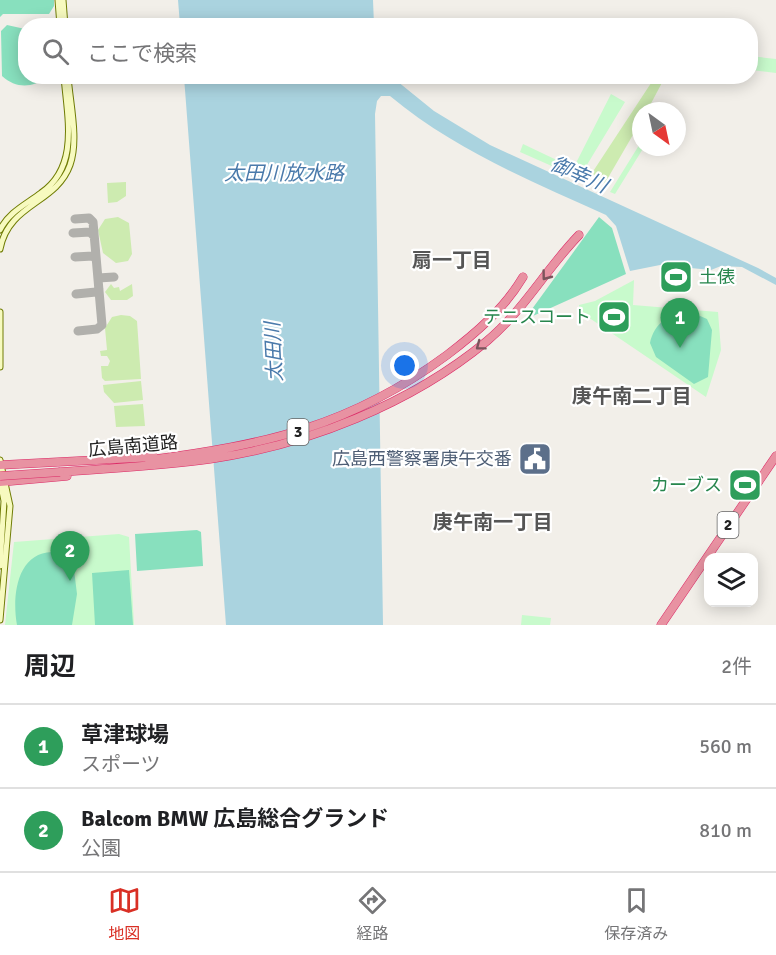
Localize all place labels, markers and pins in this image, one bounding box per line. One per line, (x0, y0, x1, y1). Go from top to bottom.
sports icon: 土俵 (658, 259, 694, 295)
place label: 土俵 (699, 266, 735, 288)
pin: 1 (660, 298, 700, 348)
sports icon: テニスコート (596, 299, 632, 335)
place label: テニスコート (483, 306, 591, 328)
public building icon: 広島西警察署庚午交番 (517, 441, 553, 477)
place label: 広島西警察署庚午交番 (332, 448, 512, 470)
sports icon: カーブス (727, 467, 763, 503)
place label: カーブス (651, 474, 722, 496)
pin: 2 (50, 532, 90, 581)

